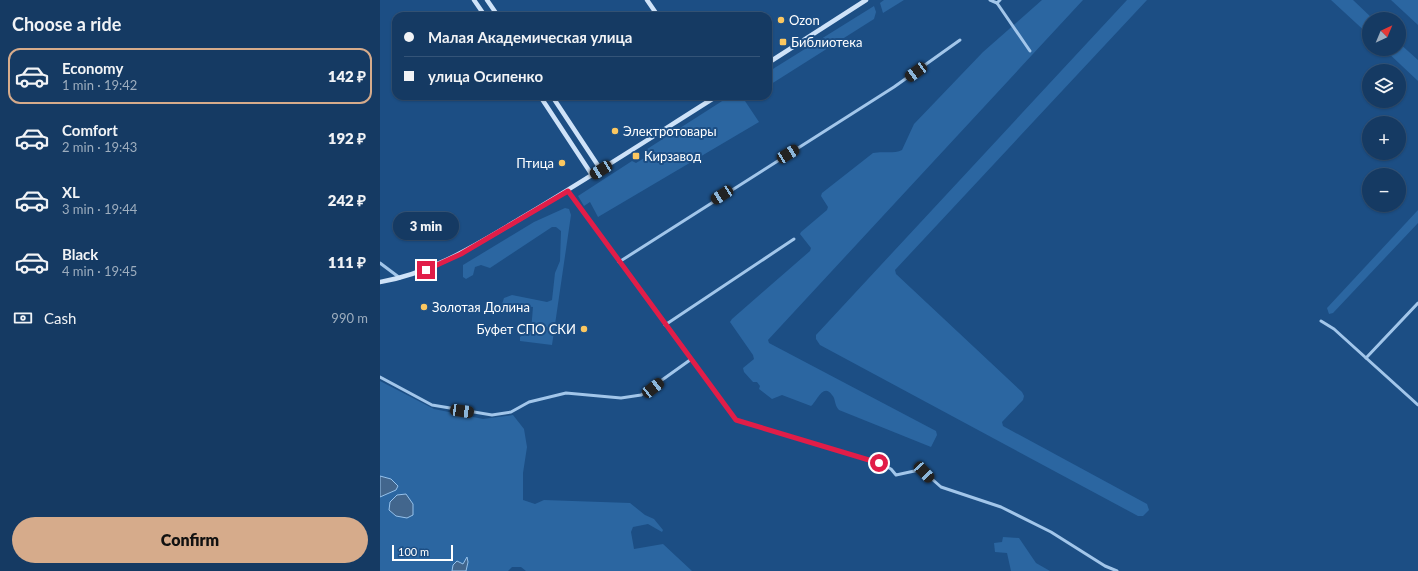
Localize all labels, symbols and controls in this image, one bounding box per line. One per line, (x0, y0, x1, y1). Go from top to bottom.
place label: Ozon (789, 12, 820, 28)
north arrow (1362, 12, 1406, 56)
map controls (1362, 12, 1406, 212)
text: Choose a ride (12, 13, 121, 35)
marker: Ozon (776, 15, 786, 25)
text: Малая Академическая улица (428, 28, 632, 46)
place label: Библиотека (791, 34, 862, 50)
marker: Библиотека (778, 37, 788, 47)
icon: car (14, 58, 50, 94)
text: Economy (62, 59, 123, 77)
car (903, 60, 929, 84)
button: layers (1362, 64, 1406, 108)
text: 142 ₽ (328, 67, 366, 85)
text: улица Осипенко (428, 67, 543, 85)
text: 1 min · 19:42 (62, 77, 137, 93)
button: + (1362, 116, 1406, 160)
icon: car (14, 120, 50, 156)
text: Comfort (62, 121, 118, 139)
place label: Электротовары (623, 123, 717, 139)
marker: Электротовары (610, 126, 620, 136)
text: 192 ₽ (328, 129, 366, 147)
text: 2 min · 19:43 (62, 139, 137, 155)
car (775, 143, 801, 165)
place label: Кирзавод (644, 148, 701, 164)
marker: Кирзавод (631, 151, 641, 161)
place label: Птица (516, 155, 554, 171)
marker: Птица (557, 158, 567, 168)
car (588, 159, 614, 181)
button: − (1362, 168, 1406, 212)
icon: car (14, 182, 50, 218)
text: XL (62, 183, 80, 201)
car (709, 183, 735, 207)
text: 242 ₽ (328, 191, 366, 209)
text: 3 min · 19:44 (62, 201, 137, 217)
callout: 3 min (393, 212, 459, 240)
text: 3 min (410, 218, 442, 234)
icon: car (14, 244, 50, 280)
text: Black (62, 245, 98, 263)
text: 111 ₽ (328, 253, 366, 271)
route end (417, 261, 435, 279)
text: 4 min · 19:45 (62, 263, 137, 279)
place label: Золотая Долина (432, 299, 530, 315)
marker: Золотая Долина (419, 302, 429, 312)
icon: cash (12, 307, 34, 329)
text: Cash (44, 309, 76, 327)
text: 990 m (331, 310, 368, 326)
place label: Буфет СПО СКИ (477, 321, 576, 337)
marker: Буфет СПО СКИ (579, 324, 589, 334)
car (640, 376, 666, 400)
car (449, 403, 475, 419)
route start (870, 454, 888, 472)
car (911, 459, 937, 485)
button: Confirm (12, 517, 368, 563)
scale bar (392, 543, 453, 562)
text: 100 m (398, 545, 429, 558)

